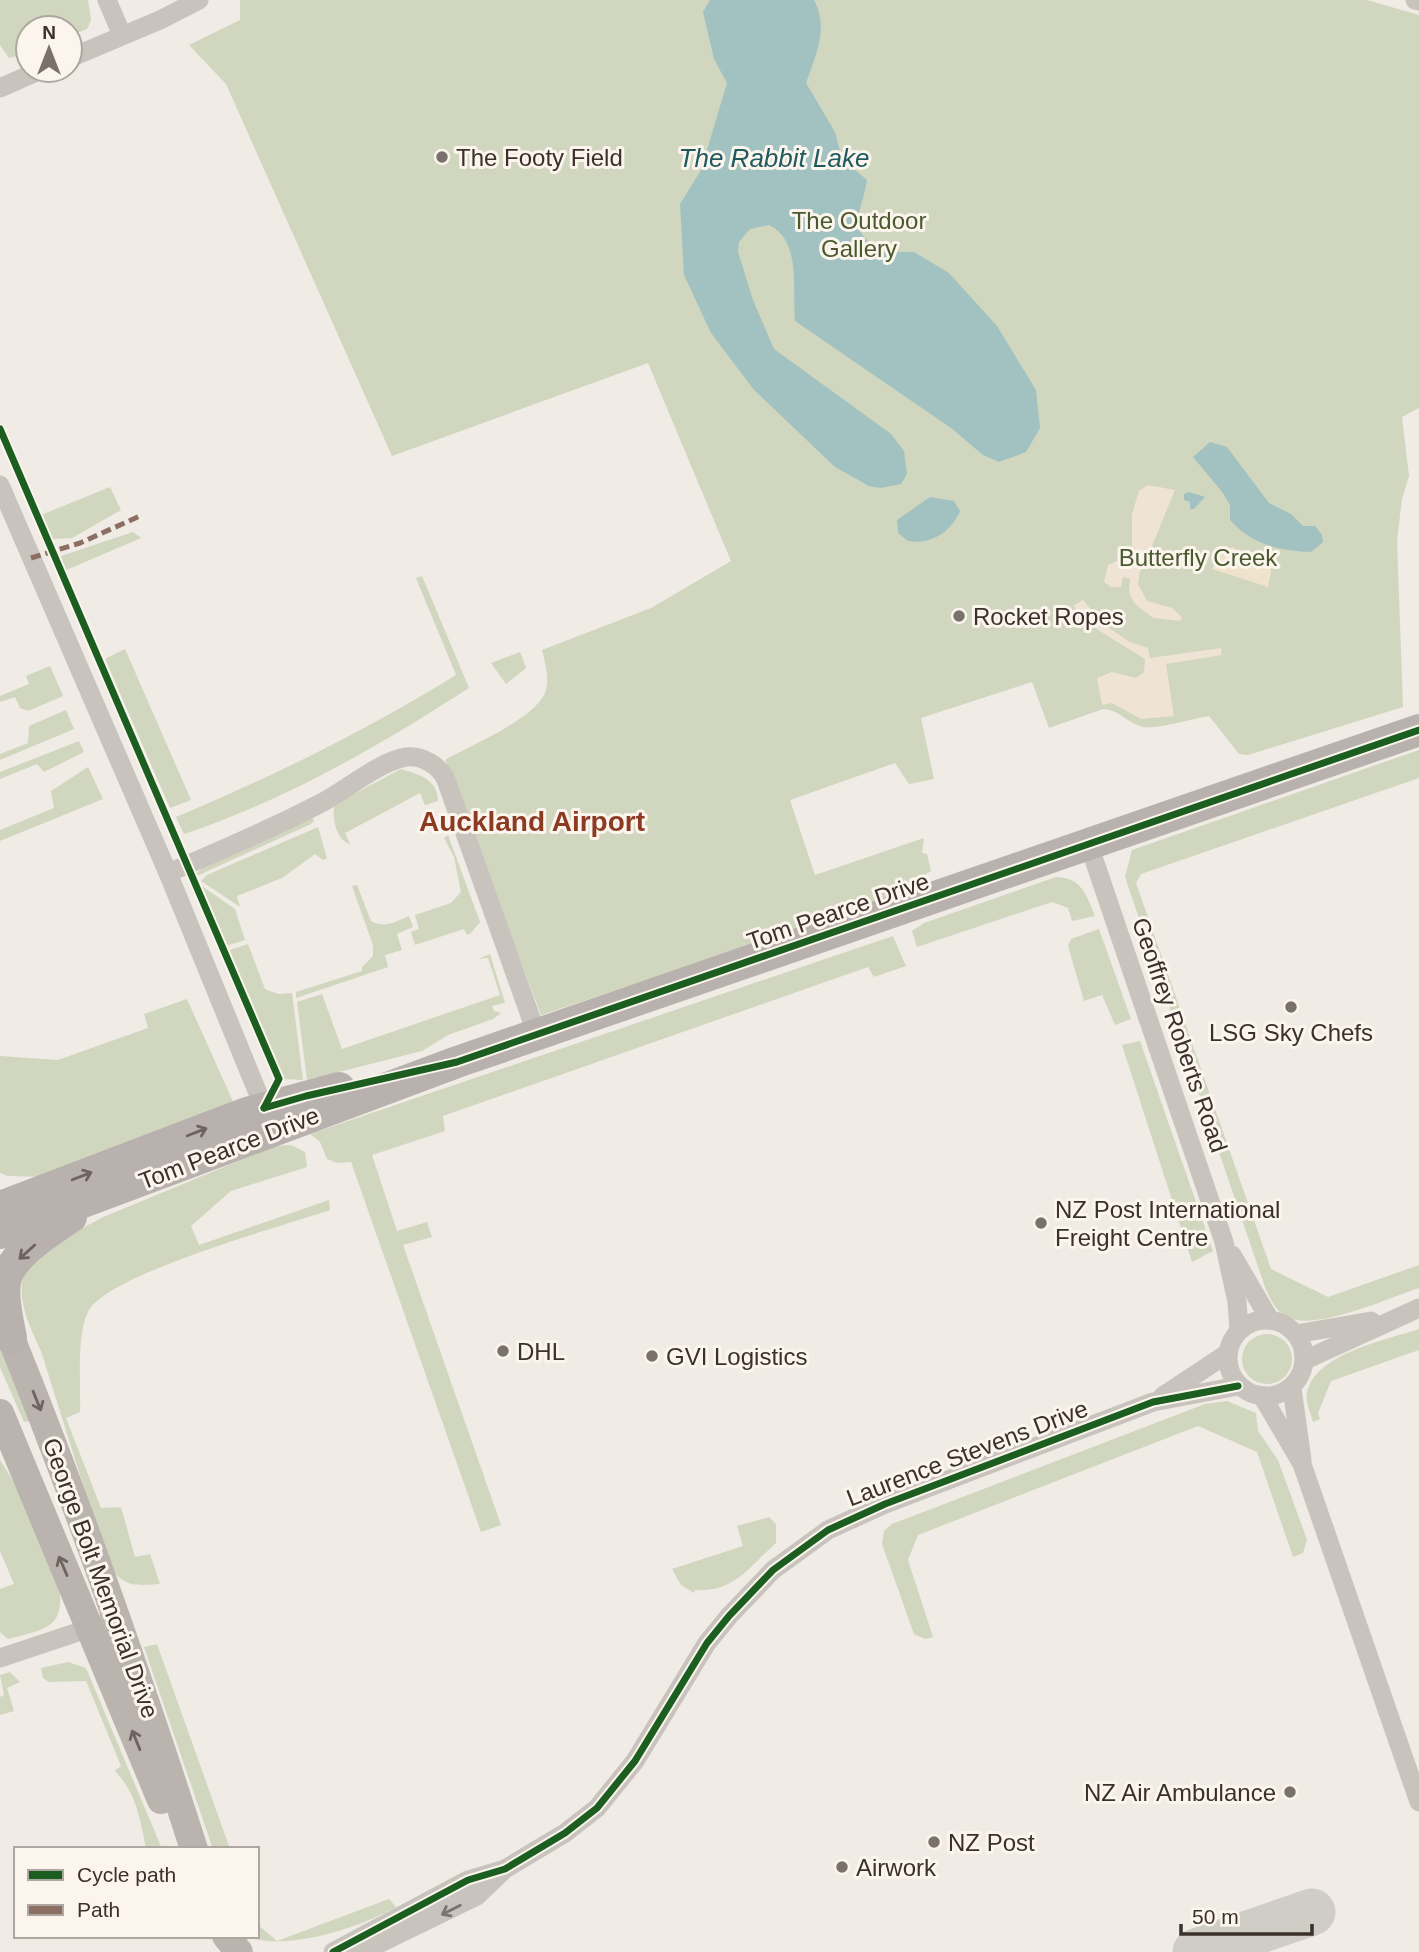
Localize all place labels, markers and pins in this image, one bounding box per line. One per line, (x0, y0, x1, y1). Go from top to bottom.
place label: The Footy Field (456, 144, 623, 171)
marker: The Footy Field (434, 149, 450, 165)
place label: Rocket Ropes (973, 603, 1124, 630)
marker: Rocket Ropes (951, 608, 967, 624)
marker: LSG Sky Chefs (1283, 999, 1299, 1015)
place label: LSG Sky Chefs (1209, 1019, 1373, 1046)
place label: NZ Post International Freight Centre (1055, 1196, 1280, 1251)
marker: NZ Post International Freight Centre (1033, 1215, 1049, 1231)
place label: DHL (517, 1338, 565, 1365)
marker: DHL (495, 1343, 511, 1359)
place label: GVI Logistics (666, 1343, 807, 1370)
marker: GVI Logistics (644, 1348, 660, 1364)
place label: NZ Air Ambulance (1084, 1779, 1276, 1806)
marker: NZ Air Ambulance (1282, 1784, 1298, 1800)
place label: NZ Post (948, 1829, 1035, 1856)
marker: NZ Post (926, 1834, 942, 1850)
place label: Airwork (856, 1854, 937, 1881)
marker: Airwork (834, 1859, 850, 1875)

